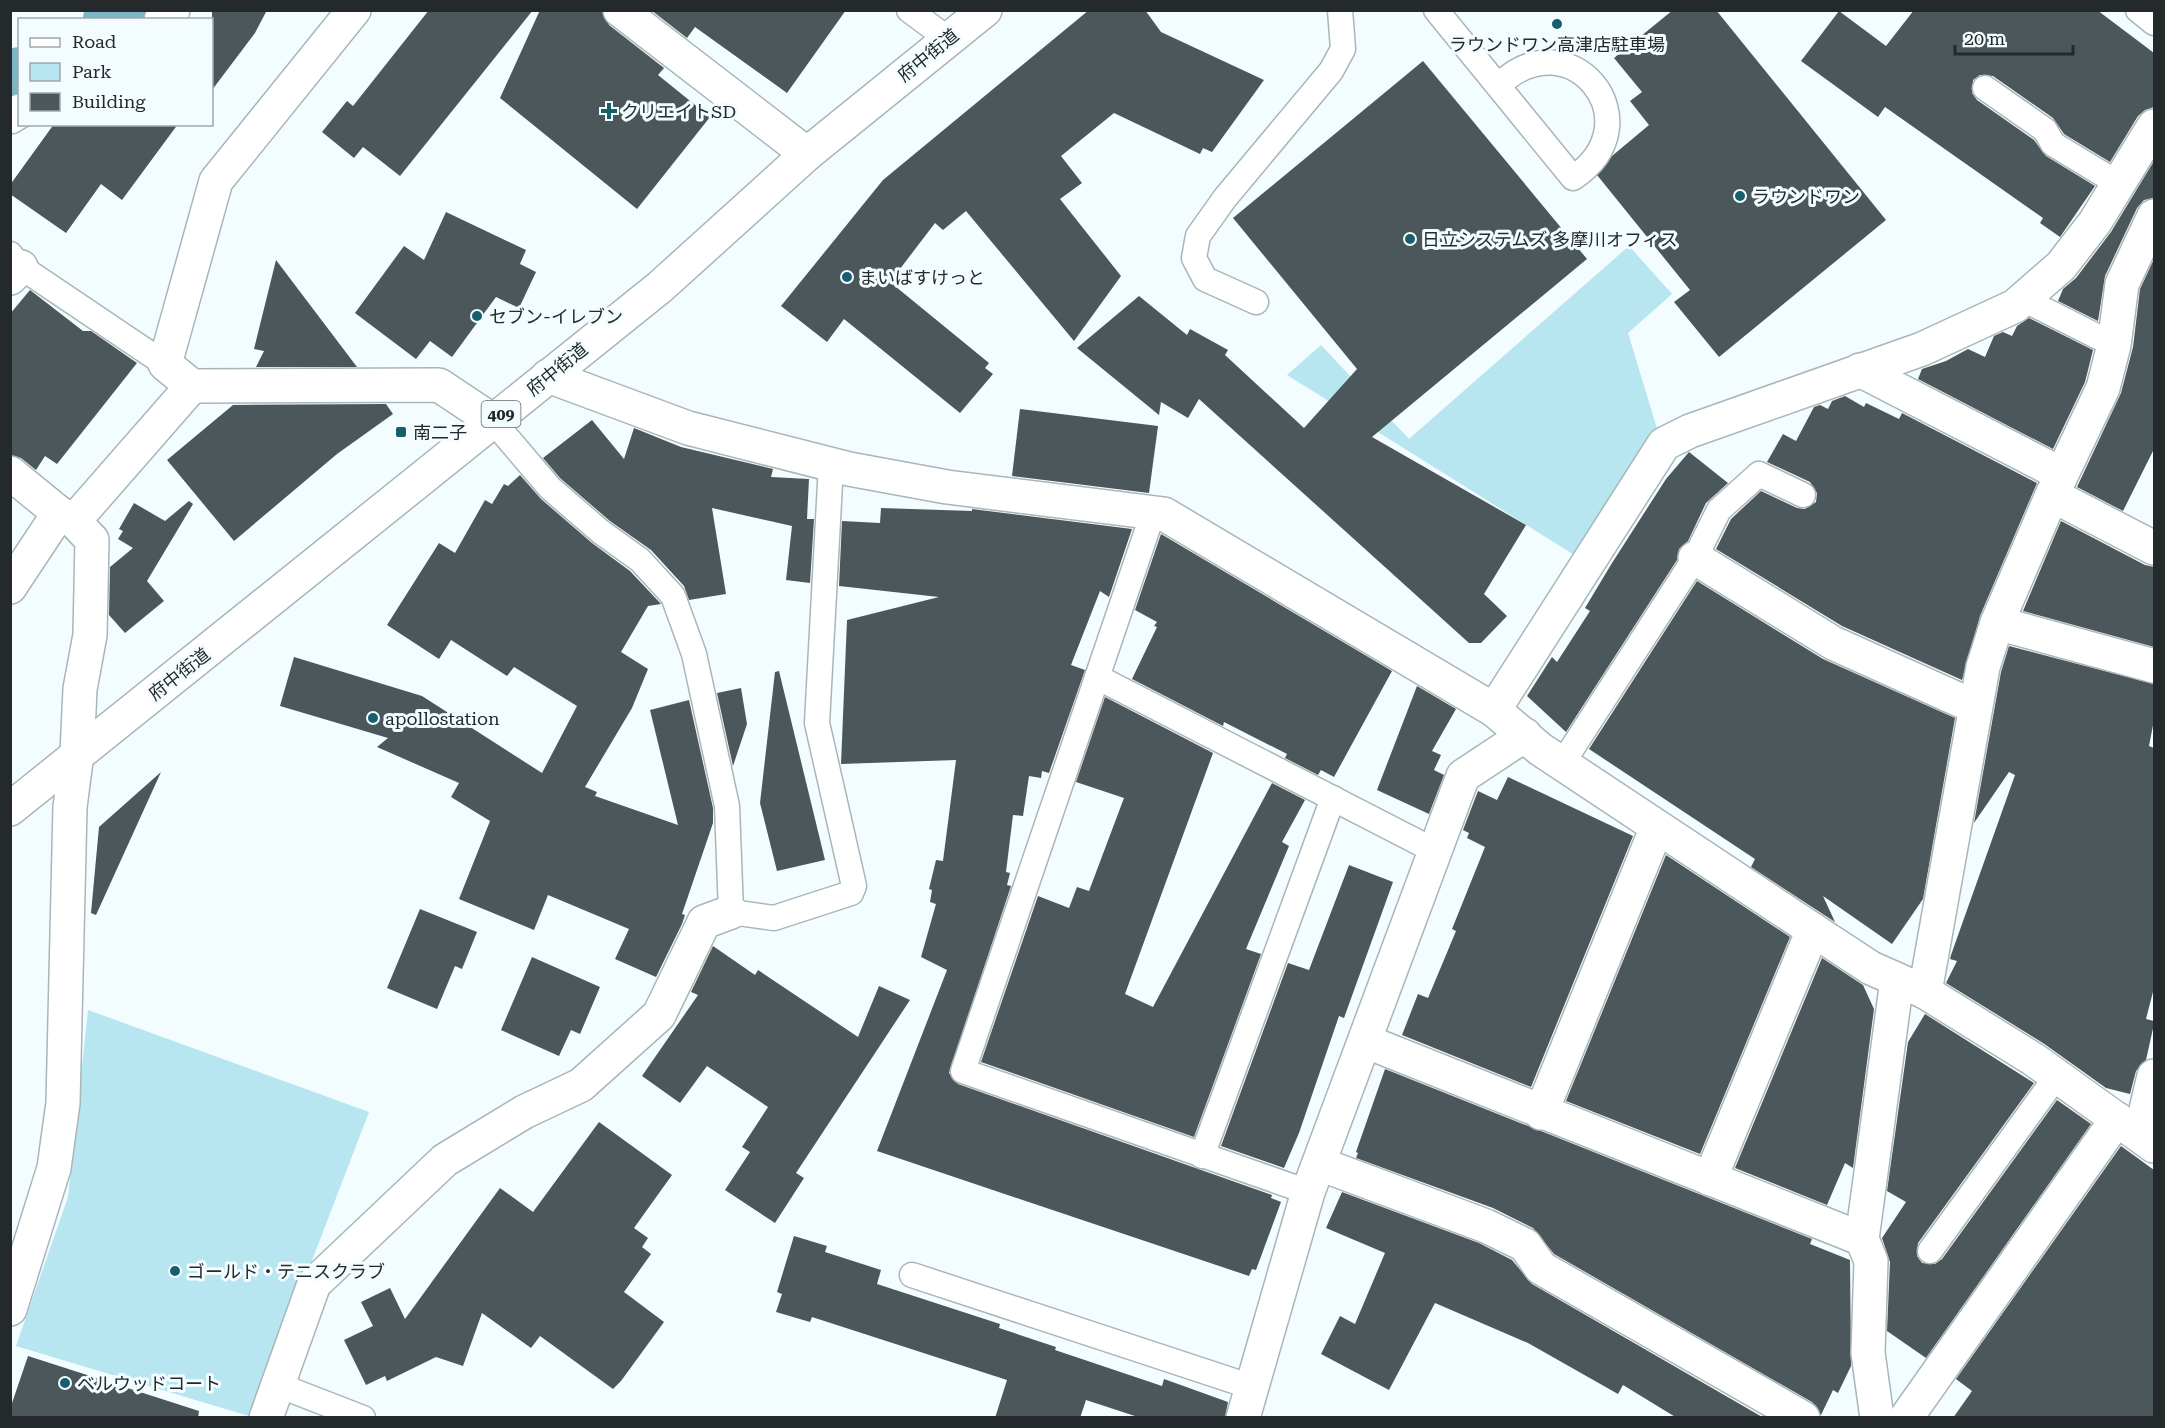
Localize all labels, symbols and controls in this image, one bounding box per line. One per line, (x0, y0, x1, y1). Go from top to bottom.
marker: ラウンドワン高津店駐車場 (1550, 17, 1564, 31)
legend (18, 18, 213, 126)
scale bar (1955, 18, 2074, 56)
street label: 府中街道 (893, 24, 963, 86)
text: 20 m (1964, 28, 2005, 49)
text: Road (72, 31, 117, 52)
place label: ラウンドワン高津店駐車場 (1449, 34, 1665, 55)
text: Park (72, 61, 112, 82)
text: Building (72, 91, 146, 112)
place label: クリエイトSD (621, 101, 736, 122)
marker: クリエイトSD (602, 104, 616, 118)
place label: ラウンドワン (1752, 186, 1860, 207)
marker: ラウンドワン (1733, 189, 1747, 203)
place label: 日立システムズ 多摩川オフィス (1422, 229, 1678, 250)
marker: 日立システムズ 多摩川オフィス (1403, 232, 1417, 246)
place label: まいばすけっと (859, 267, 985, 288)
marker: まいばすけっと (840, 270, 854, 284)
place label: セブン-イレブン (489, 306, 623, 327)
marker: セブン-イレブン (470, 309, 484, 323)
street label: 府中街道 (522, 338, 592, 400)
road number: 409 (482, 401, 520, 427)
place label: 南二子 (413, 422, 467, 443)
marker: 南二子 (394, 425, 408, 439)
street label: 府中街道 (144, 644, 214, 704)
place label: apollostation (385, 708, 500, 729)
marker: apollostation (366, 711, 380, 725)
place label: ゴールド・テニスクラブ (187, 1261, 385, 1282)
marker: ゴールド・テニスクラブ (168, 1264, 182, 1278)
place label: ベルウッドコート (77, 1373, 221, 1394)
marker: ベルウッドコート (58, 1376, 72, 1390)

